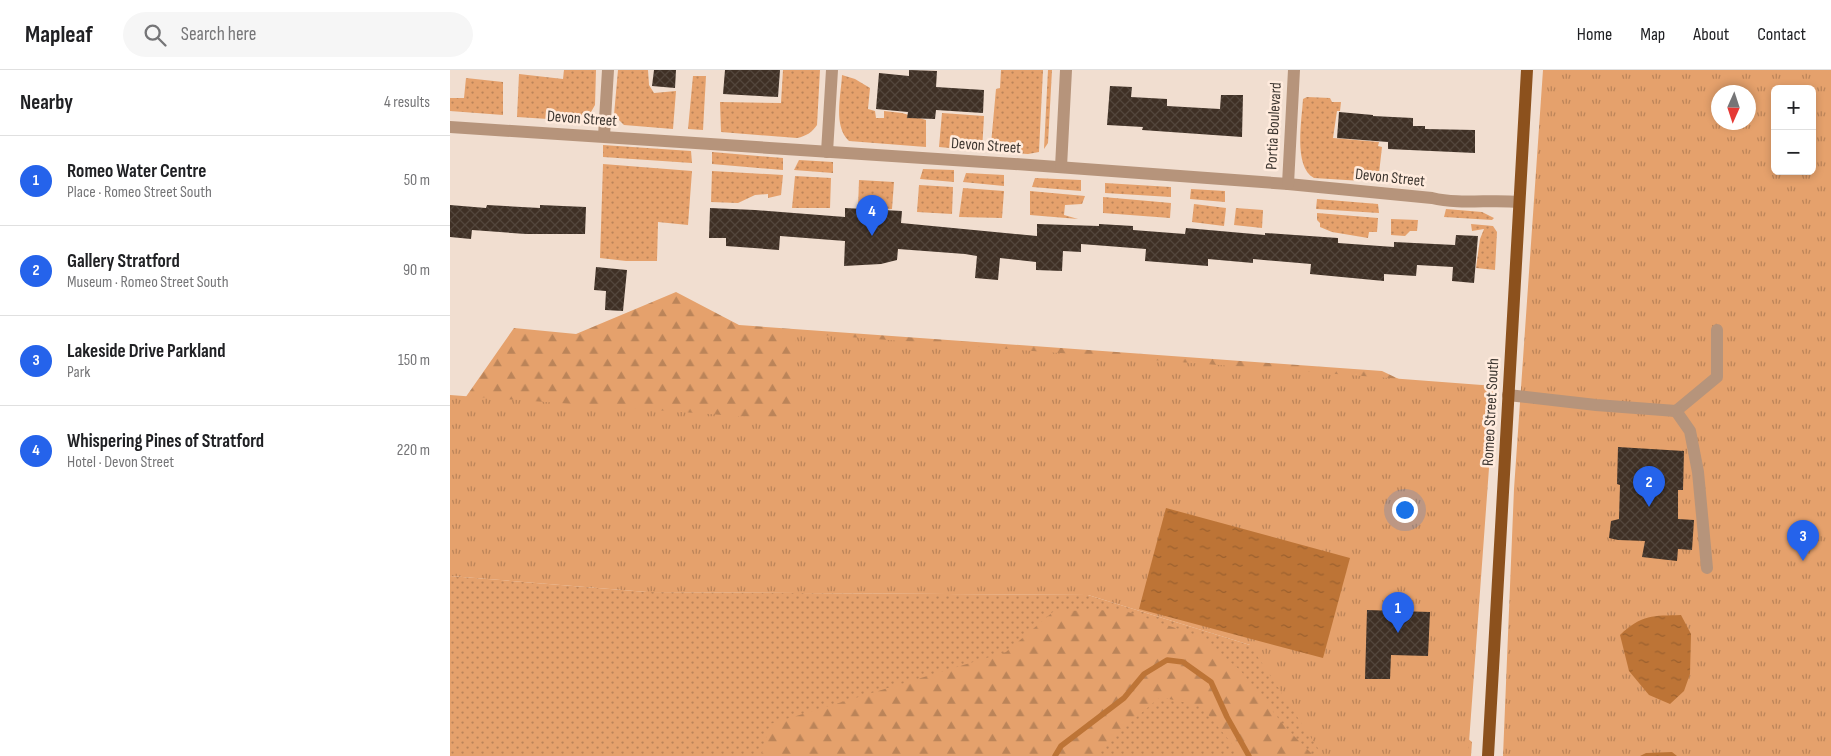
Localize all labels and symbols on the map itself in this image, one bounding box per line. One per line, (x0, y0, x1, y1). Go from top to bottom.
street label: Portia Boulevard (1262, 82, 1286, 170)
north arrow (1711, 85, 1756, 130)
street label: Devon Street (546, 107, 618, 131)
street label: Devon Street (950, 134, 1022, 158)
street label: Devon Street (1354, 165, 1426, 191)
pin: 4 (856, 195, 888, 236)
street label: Romeo Street South (1479, 358, 1503, 466)
pin: 2 (1633, 466, 1665, 507)
your location (1392, 497, 1418, 523)
pin: 3 (1787, 520, 1819, 561)
pin: 1 (1382, 592, 1414, 633)

